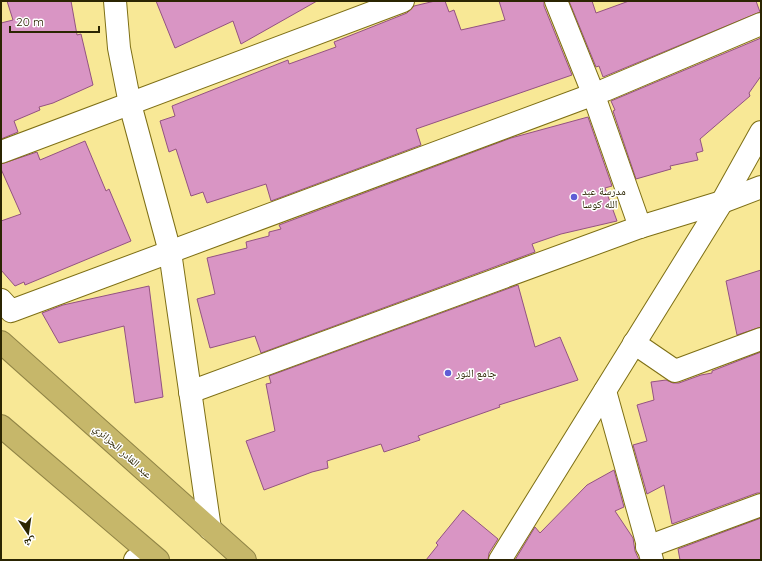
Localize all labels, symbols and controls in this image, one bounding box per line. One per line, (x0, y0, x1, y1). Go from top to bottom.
scale bar (10, 8, 99, 34)
text: 20 m (16, 14, 44, 29)
place label: مدرسة عبد الله كوسا (582, 184, 626, 211)
marker: مدرسة عبد الله كوسا (569, 192, 579, 202)
place label: جامع النور (455, 366, 497, 380)
marker: جامع النور (443, 368, 453, 378)
street label: عبد القادر الجزائري (89, 421, 156, 483)
north arrow (8, 513, 48, 553)
text: ش (22, 534, 38, 551)

